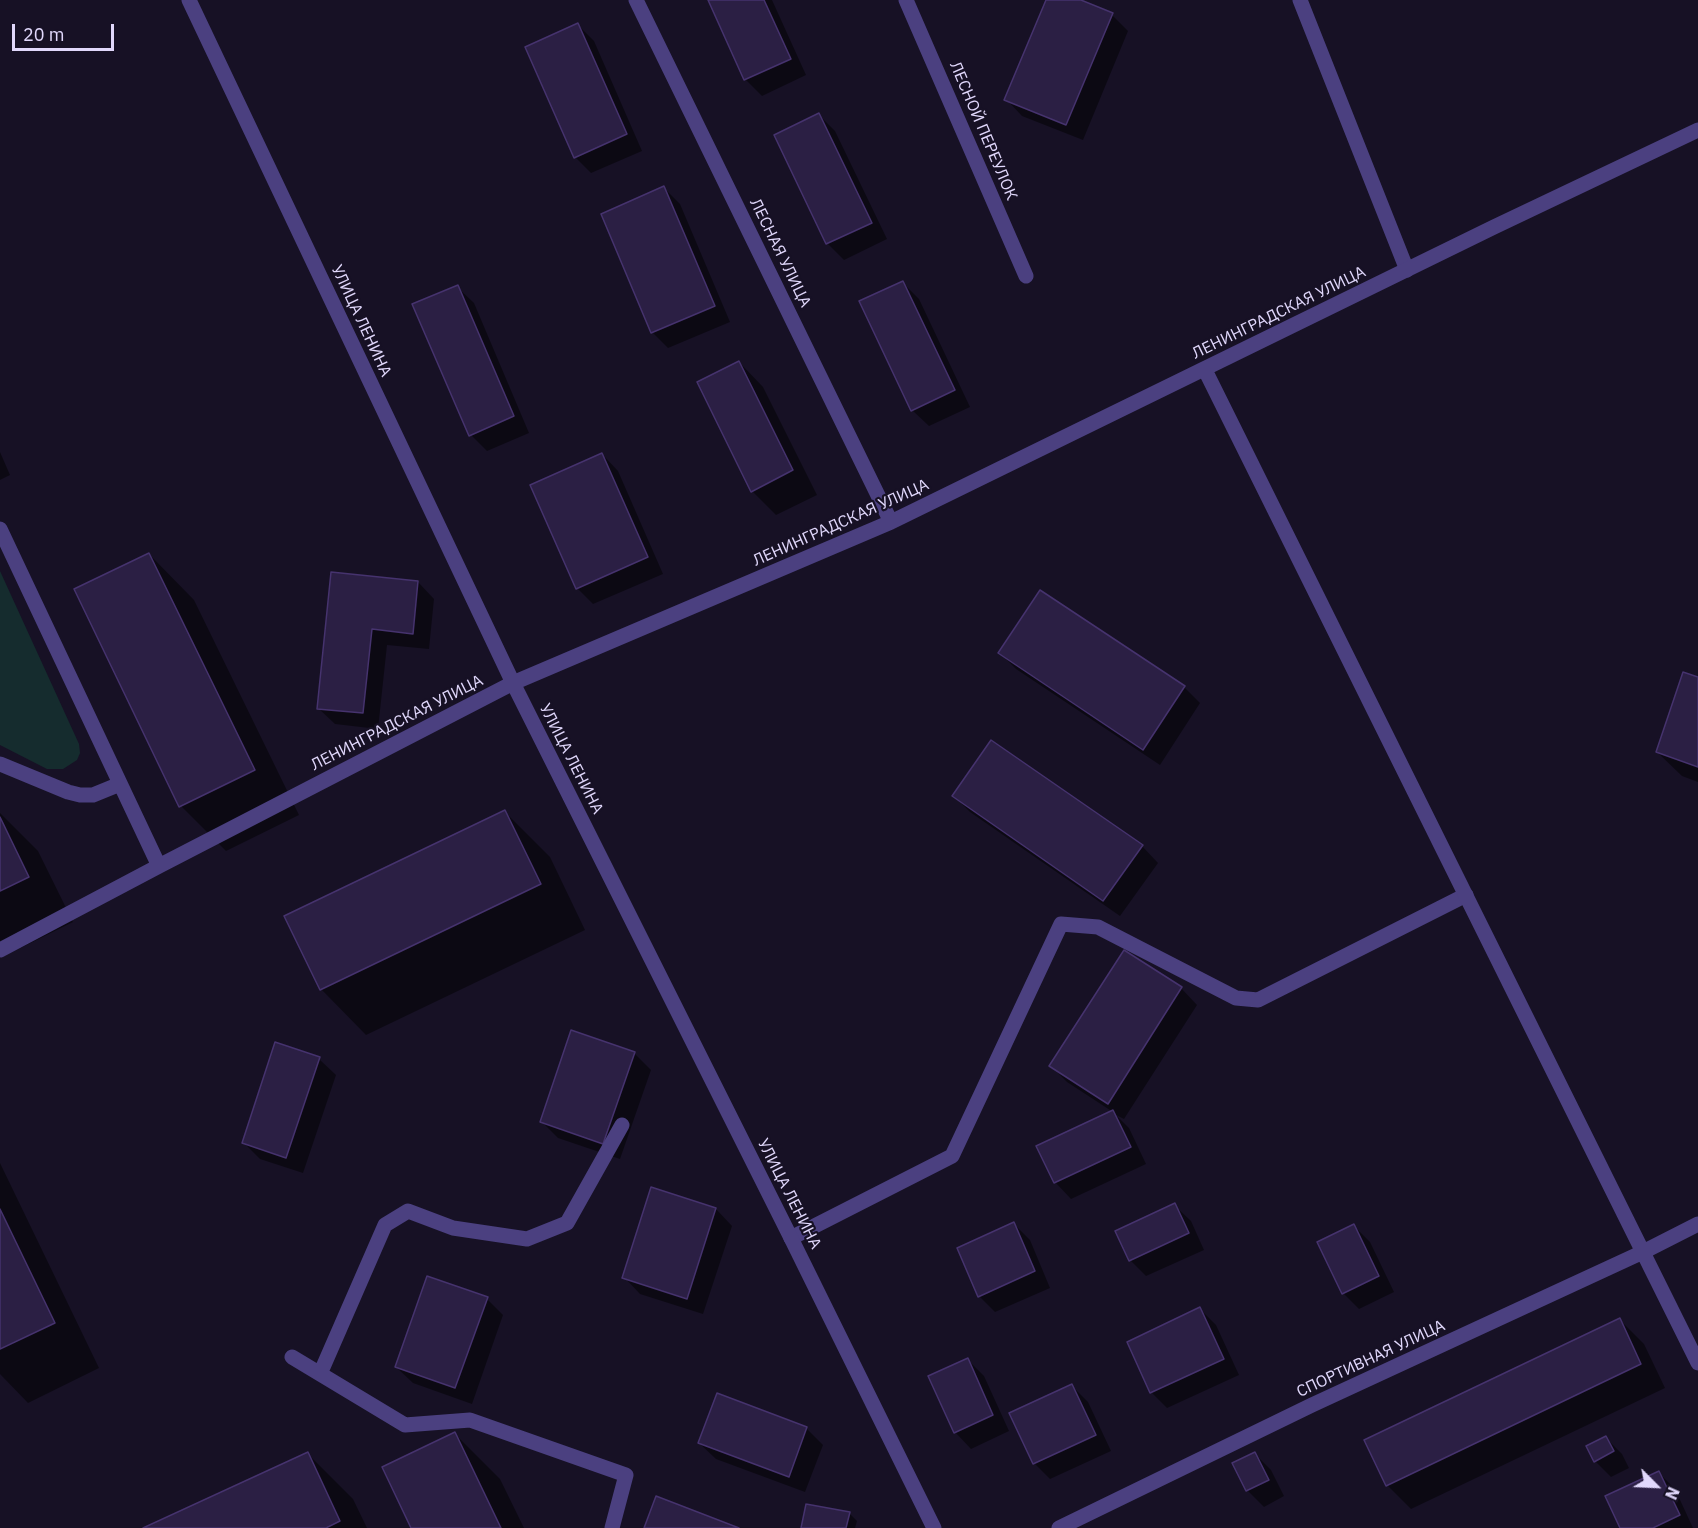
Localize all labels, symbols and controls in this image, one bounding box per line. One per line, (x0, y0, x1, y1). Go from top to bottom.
scale bar (15, 12, 117, 50)
text: 20 m (23, 23, 65, 46)
street label: ЛЕСНОЙ ПЕРЕУЛОК (945, 59, 1021, 203)
street label: ЛЕСНАЯ УЛИЦА (745, 195, 815, 311)
street label: УЛИЦА ЛЕНИНА (327, 262, 395, 380)
street label: ЛЕНИНГРАДСКАЯ УЛИЦА (1189, 263, 1369, 363)
street label: ЛЕНИНГРАДСКАЯ УЛИЦА (750, 475, 932, 571)
street label: ЛЕНИНГРАДСКАЯ УЛИЦА (308, 671, 486, 775)
street label: УЛИЦА ЛЕНИНА (535, 701, 607, 817)
street label: УЛИЦА ЛЕНИНА (753, 1136, 825, 1252)
street label: СПОРТИВНАЯ УЛИЦА (1294, 1316, 1448, 1402)
north arrow (1626, 1456, 1686, 1516)
text: N (1661, 1484, 1684, 1503)

